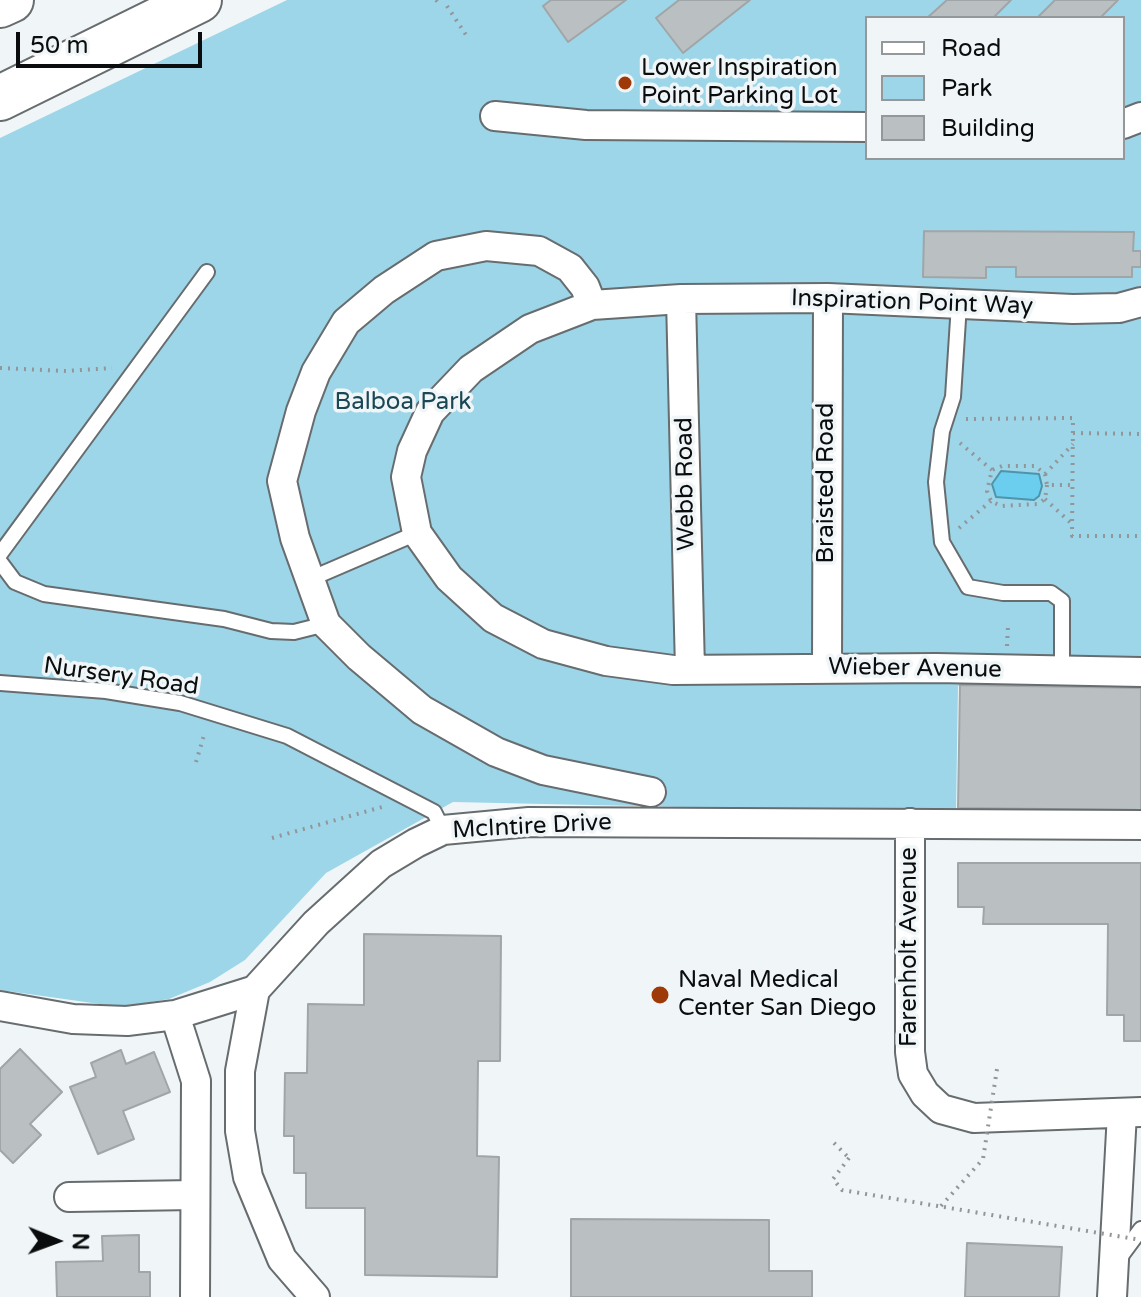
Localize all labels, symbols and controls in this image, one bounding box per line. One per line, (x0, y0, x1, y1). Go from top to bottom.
scale bar (20, 16, 206, 66)
legend (865, 16, 1125, 160)
text: 50 m (30, 31, 88, 60)
text: Road (941, 34, 1001, 63)
place label: Lower Inspiration Point Parking Lot (641, 55, 838, 111)
marker: Lower Inspiration Point Parking Lot (616, 74, 634, 92)
text: Park (941, 74, 992, 103)
text: Building (941, 114, 1035, 143)
street label: Inspiration Point Way (790, 284, 1034, 322)
park label: Balboa Park (335, 389, 471, 417)
street label: Braisted Road (813, 403, 841, 563)
street label: Webb Road (670, 417, 702, 551)
street label: Nursery Road (42, 652, 200, 702)
street label: Wieber Avenue (828, 653, 1002, 685)
street label: McIntire Drive (452, 808, 612, 846)
street label: Farenholt Avenue (896, 847, 924, 1047)
place label: Naval Medical Center San Diego (678, 967, 876, 1023)
marker: Naval Medical Center San Diego (649, 984, 671, 1006)
north arrow (16, 1201, 96, 1281)
text: N (67, 1232, 93, 1250)

